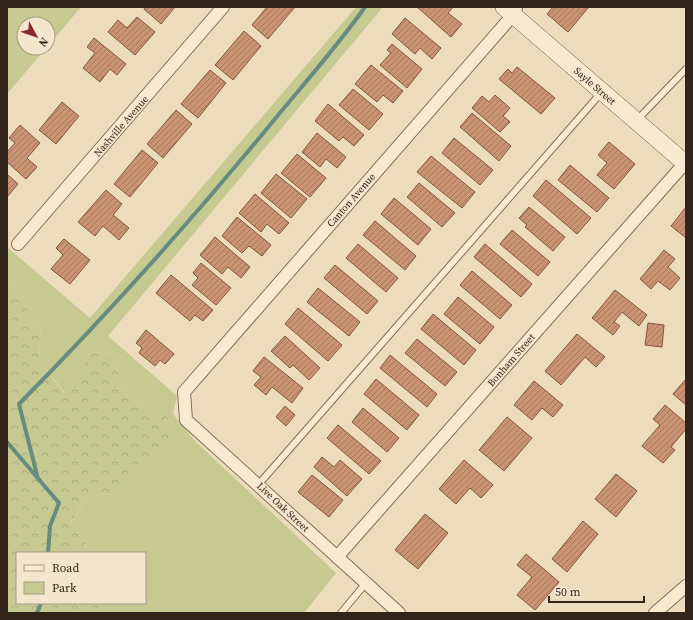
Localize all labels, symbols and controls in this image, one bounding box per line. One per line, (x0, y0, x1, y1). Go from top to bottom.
north arrow (16, 16, 56, 56)
text: N (35, 34, 52, 50)
street label: Sayle Street (571, 64, 619, 108)
street label: Nashville Avenue (91, 93, 151, 159)
street label: Canton Avenue (324, 170, 378, 230)
street label: Bonham Street (484, 330, 538, 389)
street label: Live Oak Street (254, 479, 312, 535)
legend (16, 552, 146, 604)
text: Road (52, 560, 79, 576)
scale bar (549, 578, 644, 604)
text: Park (52, 580, 77, 596)
text: 50 m (555, 584, 581, 600)

